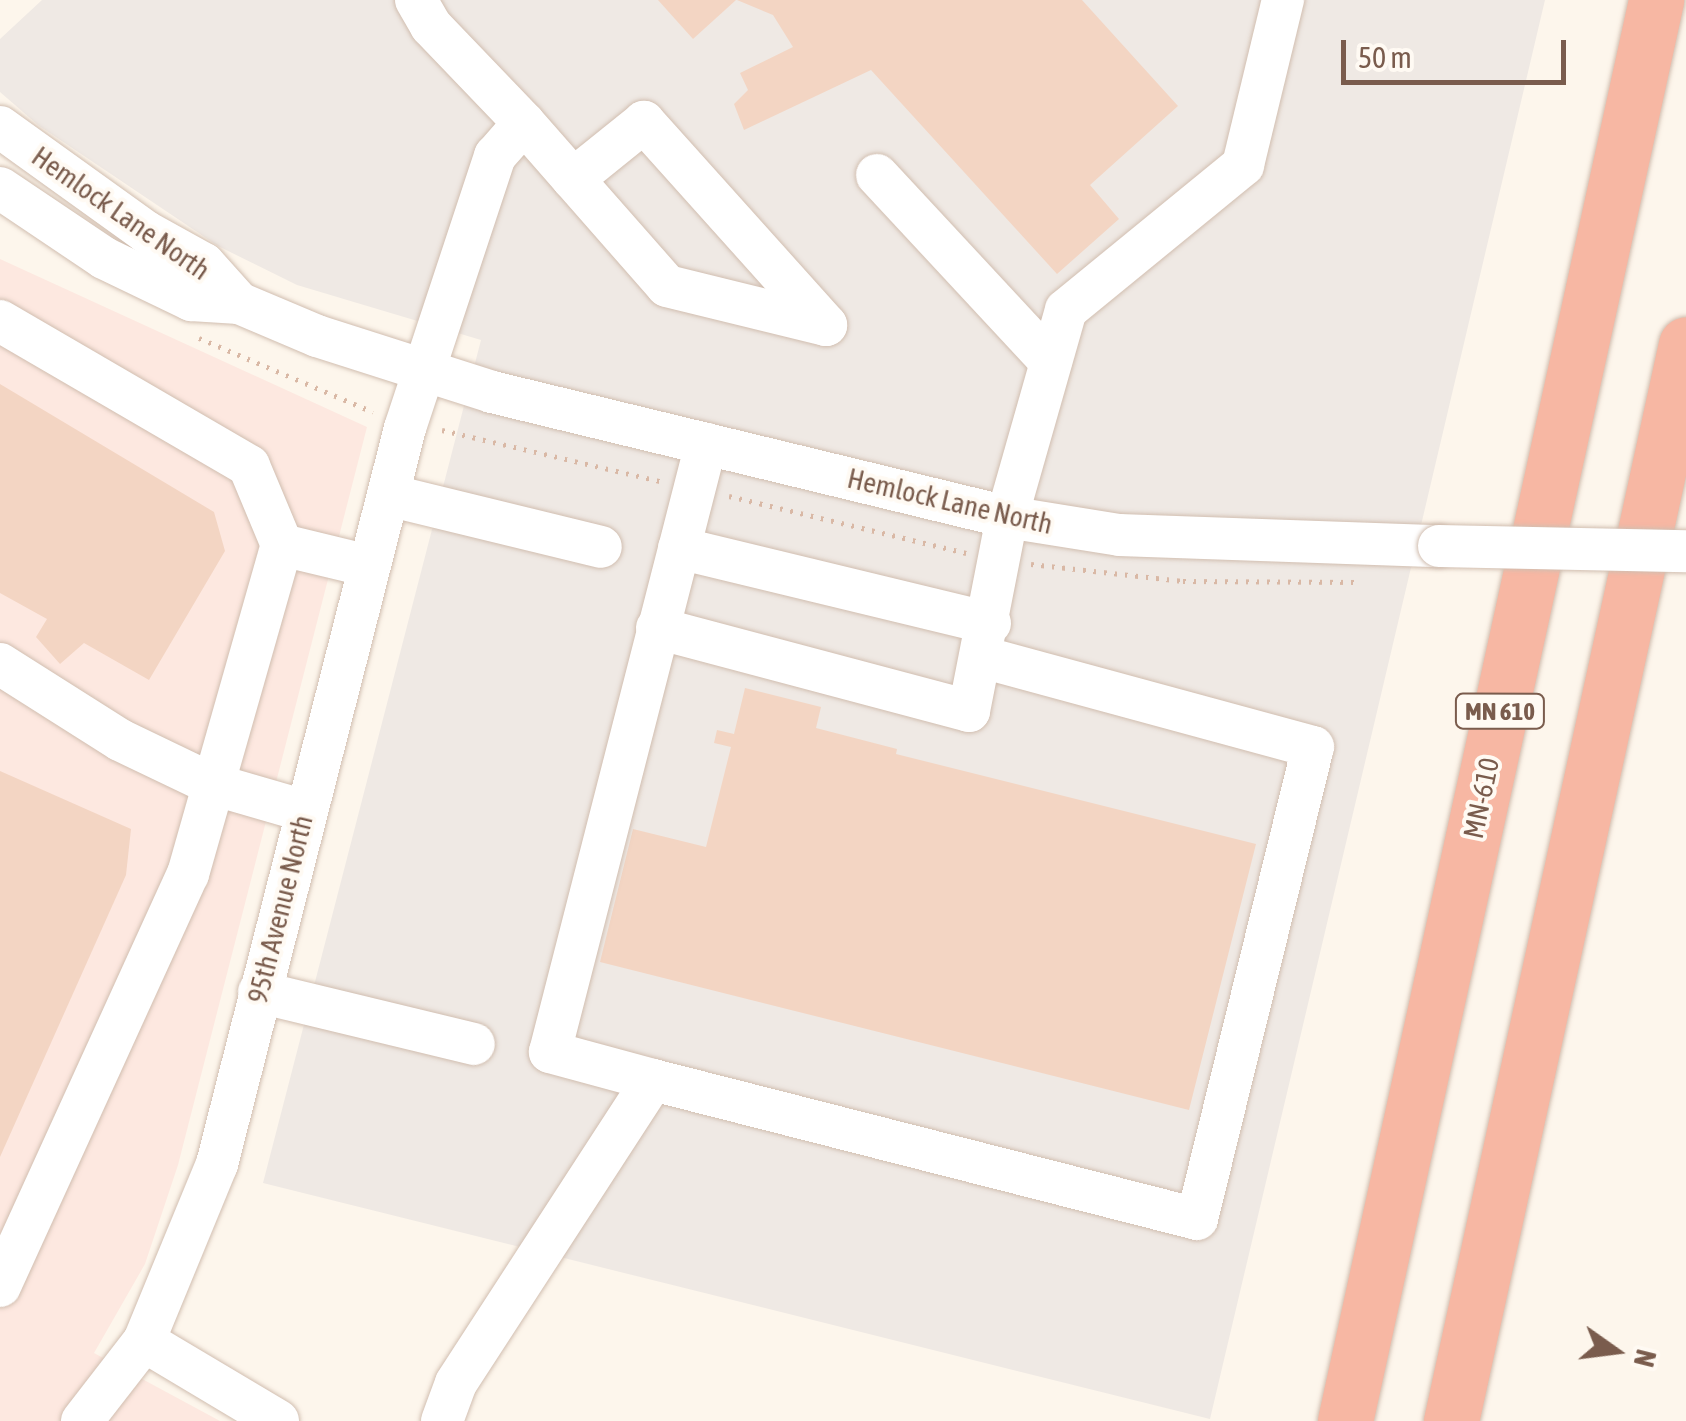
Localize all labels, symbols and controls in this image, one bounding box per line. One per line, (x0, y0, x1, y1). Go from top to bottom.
scale bar (1346, 20, 1571, 82)
text: 50 m (1358, 40, 1412, 74)
street label: Hemlock Lane North (26, 139, 216, 287)
street label: Hemlock Lane North (844, 461, 1056, 541)
road number: MN 610 (1452, 691, 1548, 731)
street label: MN-610 (1456, 755, 1506, 841)
street label: 95th Avenue North (240, 812, 320, 1006)
north arrow (1566, 1301, 1666, 1401)
text: N (1628, 1346, 1663, 1370)

